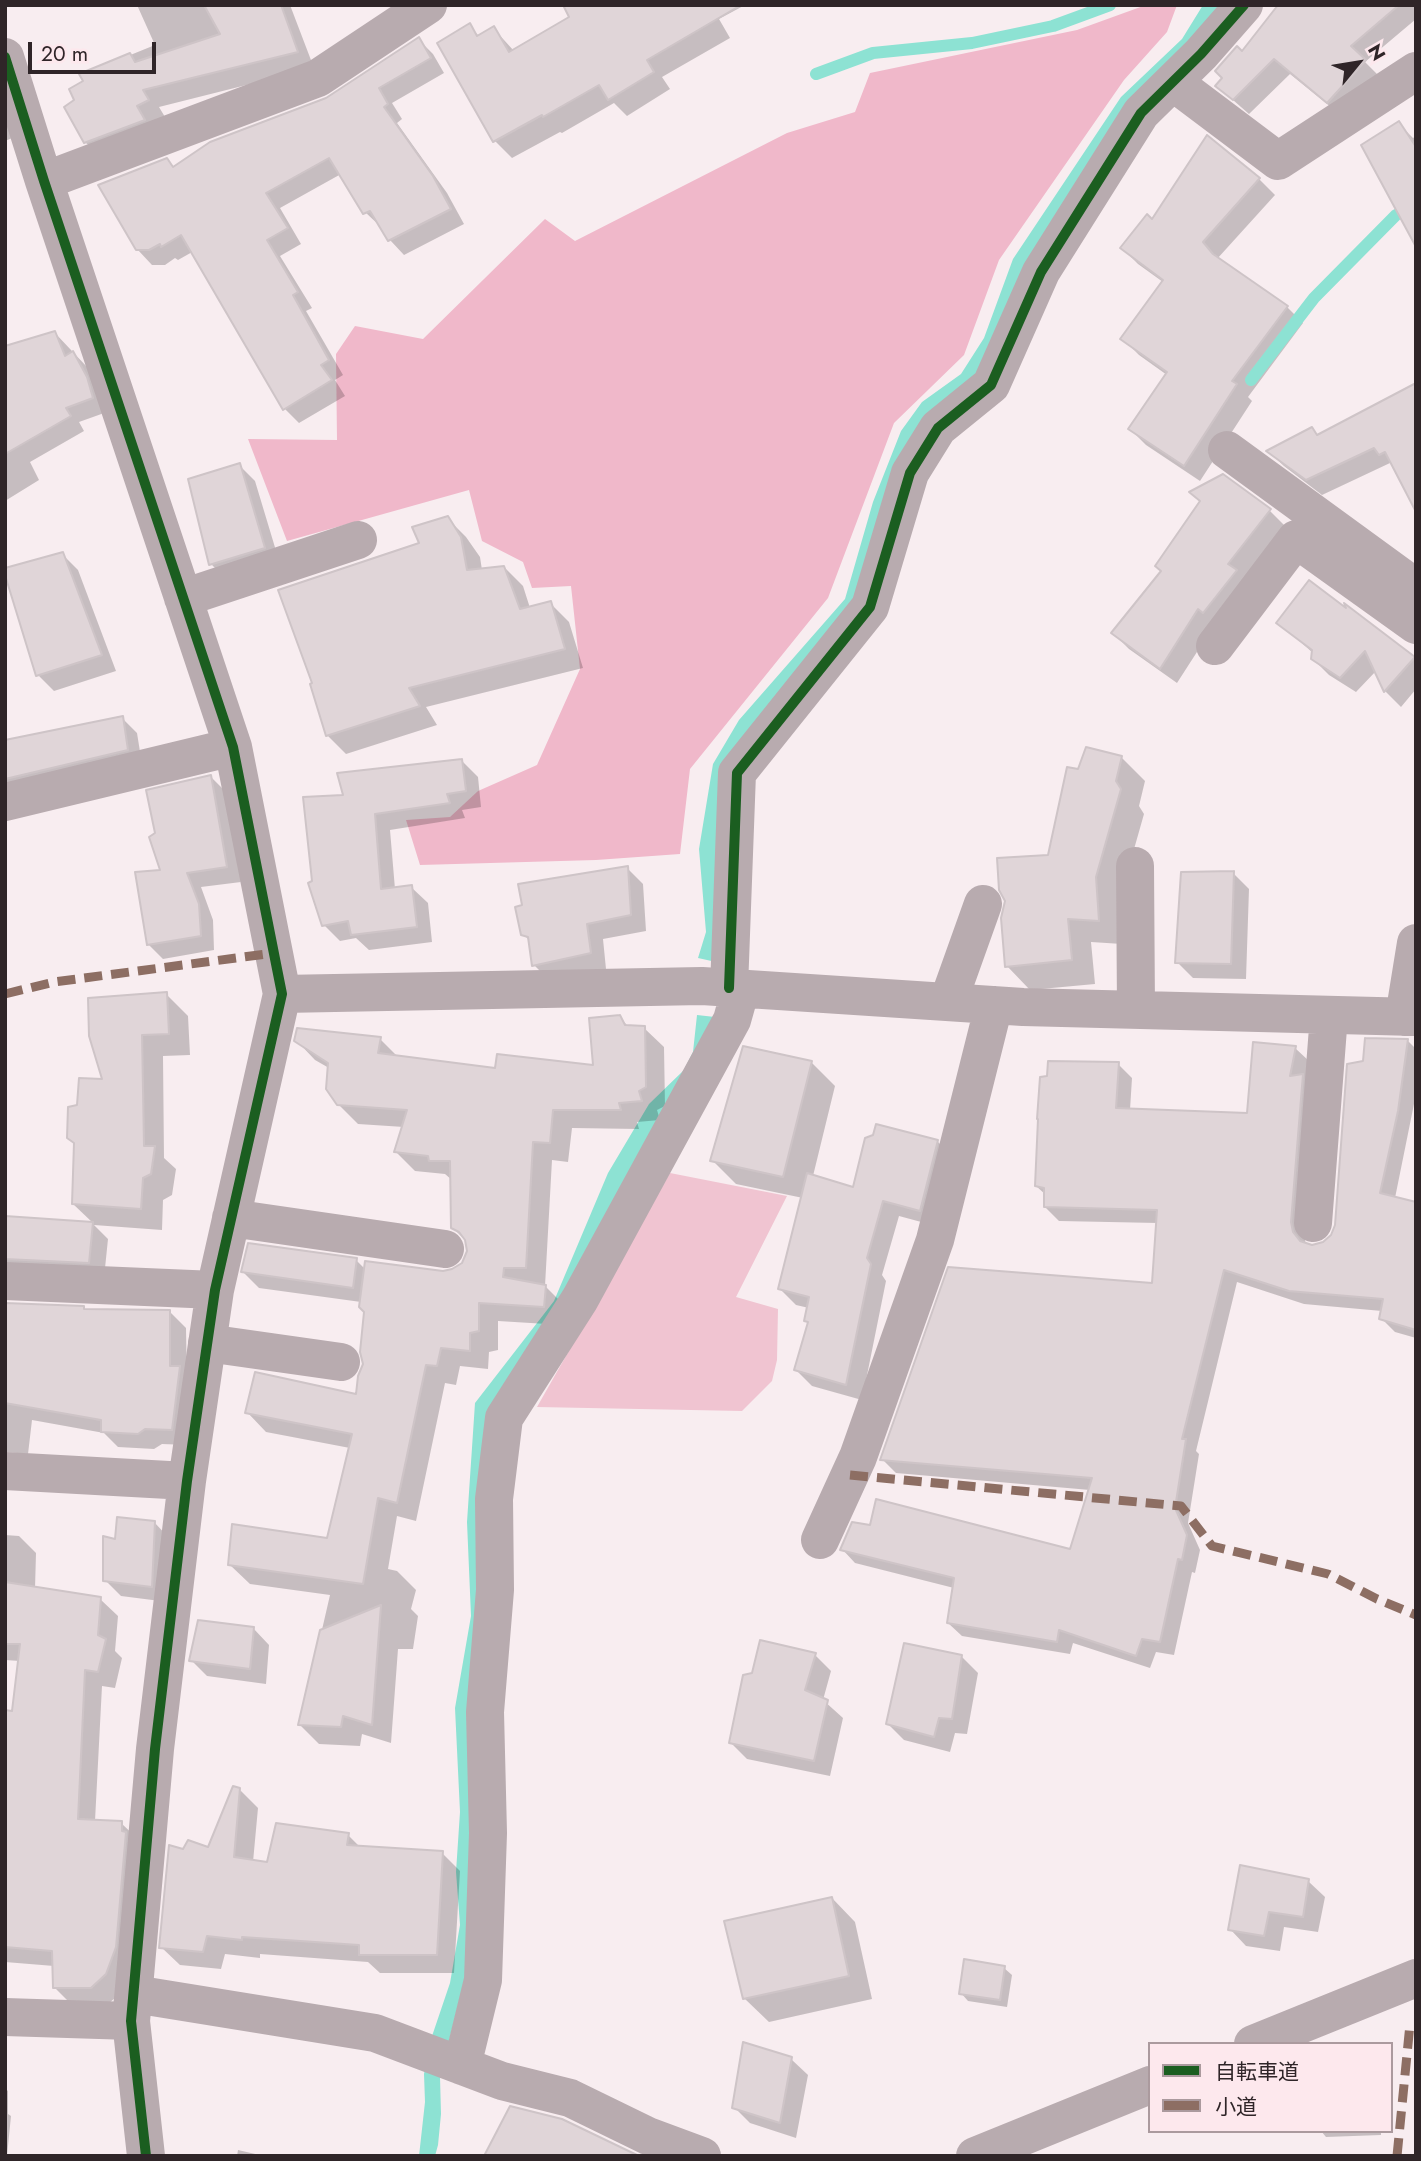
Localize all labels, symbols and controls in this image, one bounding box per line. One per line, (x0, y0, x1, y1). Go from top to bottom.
scale bar (32, 28, 159, 72)
north arrow (1323, 28, 1393, 98)
text: 20 m (41, 39, 88, 69)
text: N (1361, 39, 1392, 66)
legend (1148, 2042, 1393, 2133)
text: 自転車道 (1215, 2057, 1299, 2087)
text: 小道 (1215, 2092, 1257, 2122)

